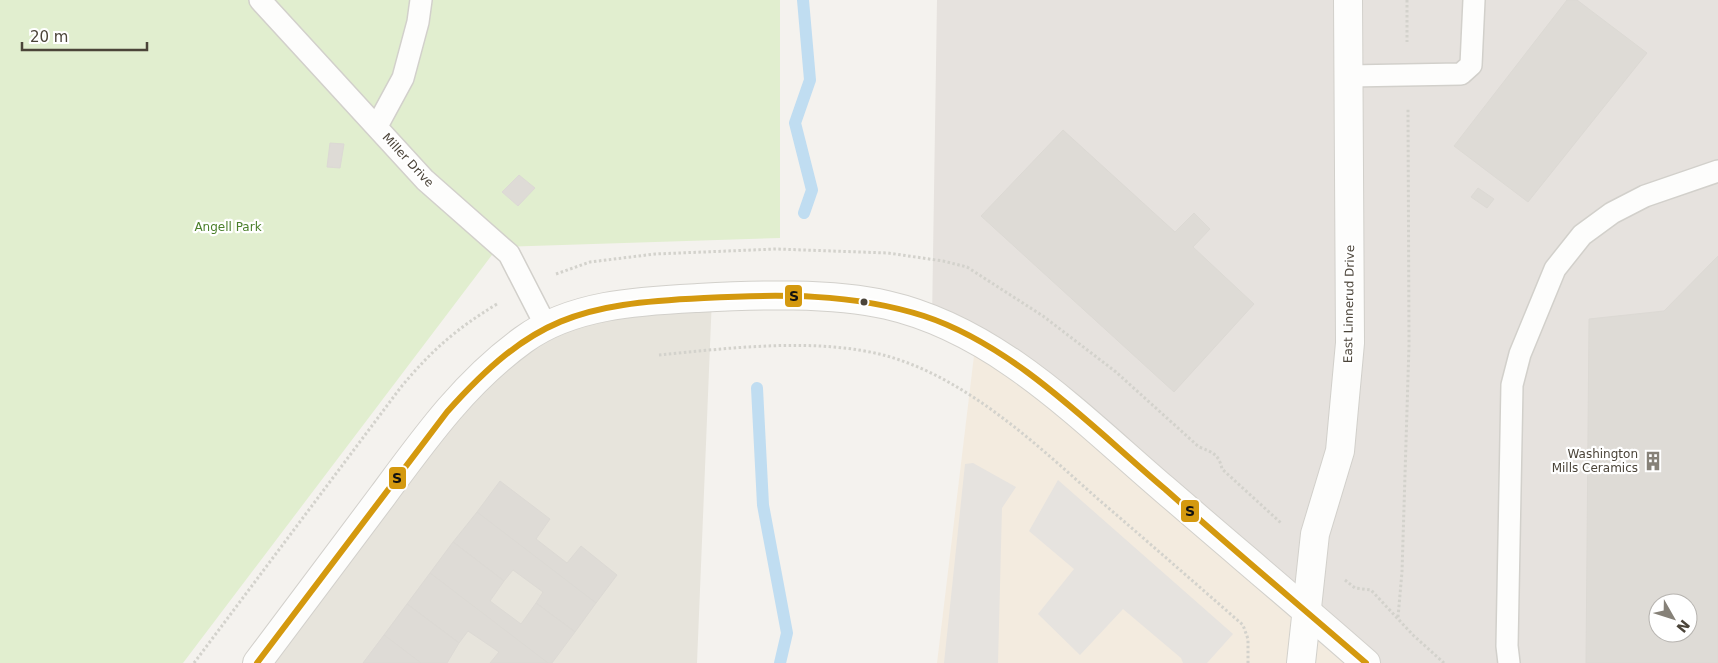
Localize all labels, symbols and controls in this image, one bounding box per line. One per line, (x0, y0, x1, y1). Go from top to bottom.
scale bar (22, 20, 148, 52)
text: 20 m (30, 28, 68, 46)
street label: Miller Drive (380, 130, 436, 190)
park label: Angell Park (194, 220, 262, 234)
street label: East Linnerud Drive (1341, 245, 1357, 363)
line badge: S (784, 284, 803, 308)
text: S (789, 288, 799, 304)
unlabelled marker (859, 297, 869, 307)
place label: Washington Mills Ceramics (1552, 447, 1638, 475)
building icon: Washington Mills Ceramics (1642, 450, 1664, 472)
line badge: S (388, 466, 407, 490)
text: S (392, 470, 402, 486)
line badge: S (1180, 499, 1200, 523)
text: S (1185, 503, 1195, 519)
north arrow (1648, 593, 1698, 643)
text: N (1673, 617, 1693, 636)

